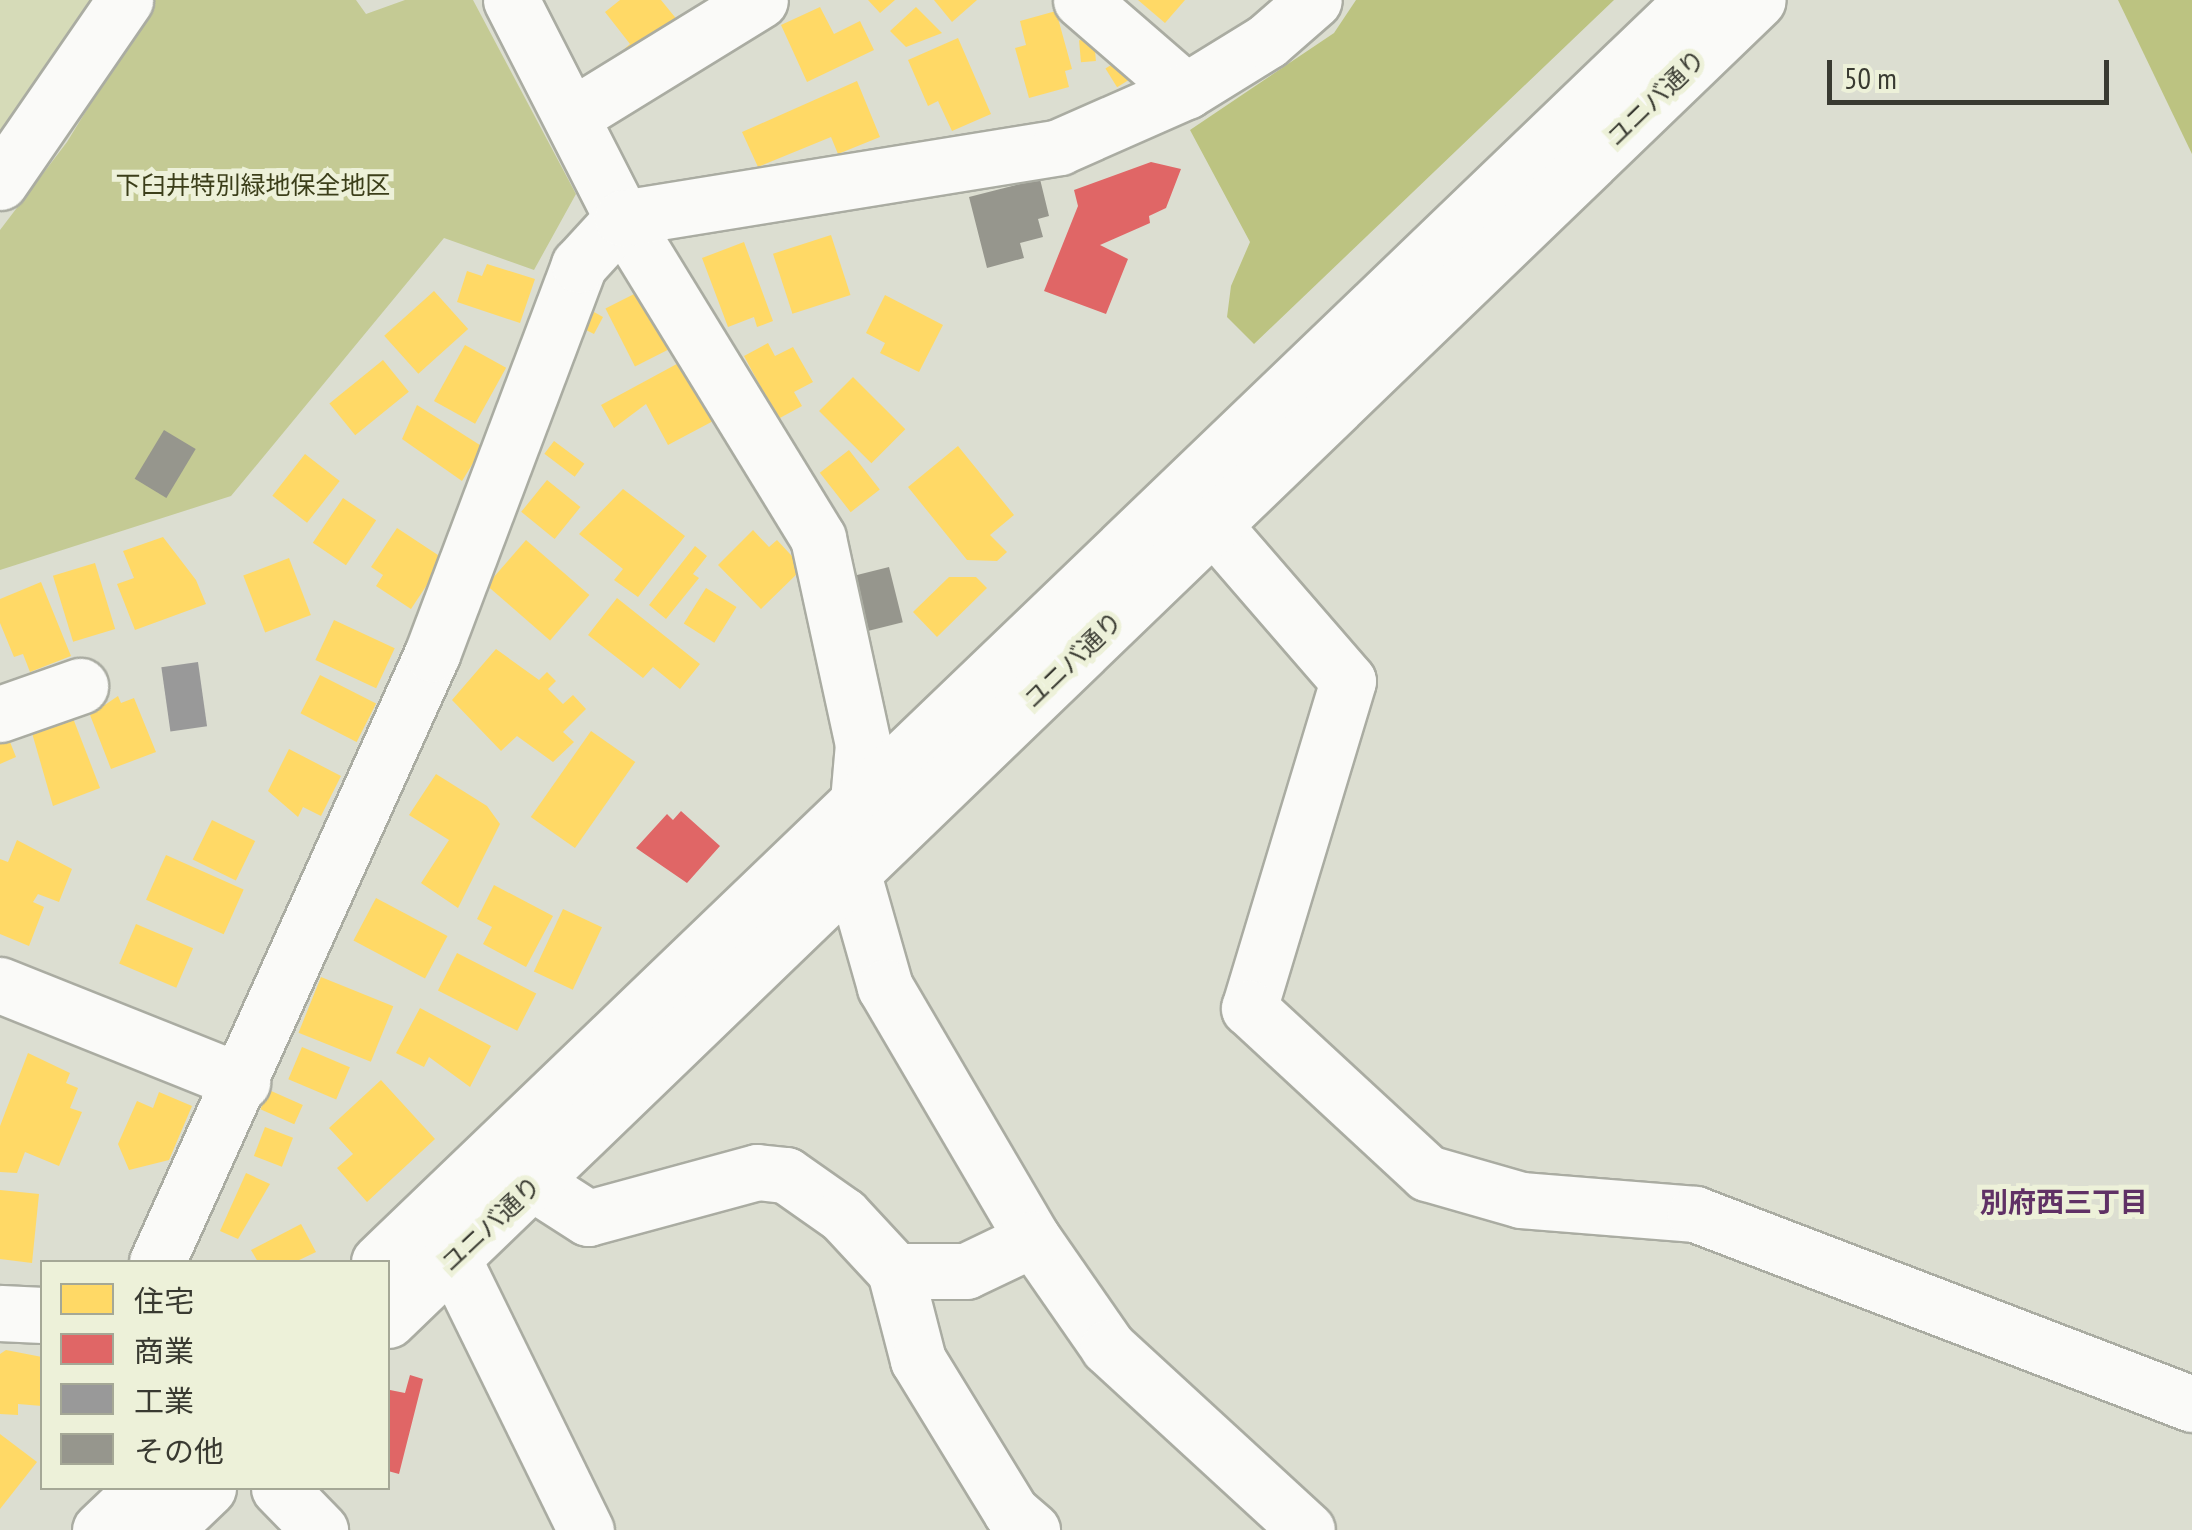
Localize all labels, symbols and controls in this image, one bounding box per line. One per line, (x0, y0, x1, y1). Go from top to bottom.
scale bar (1832, 40, 2114, 102)
street label: ユニバ通り (1601, 44, 1711, 152)
text: 50 m (1844, 58, 1897, 97)
park label: 下臼井特別緑地保全地区 (116, 170, 390, 200)
street label: ユニバ通り (1018, 606, 1128, 714)
street label: ユニバ通り (435, 1170, 547, 1278)
district label: 別府西三丁目 (1980, 1185, 2148, 1219)
legend (40, 1260, 390, 1490)
text: 住宅 (134, 1281, 194, 1320)
text: 商業 (134, 1331, 194, 1370)
text: 工業 (134, 1381, 194, 1420)
text: その他 (134, 1431, 224, 1470)

